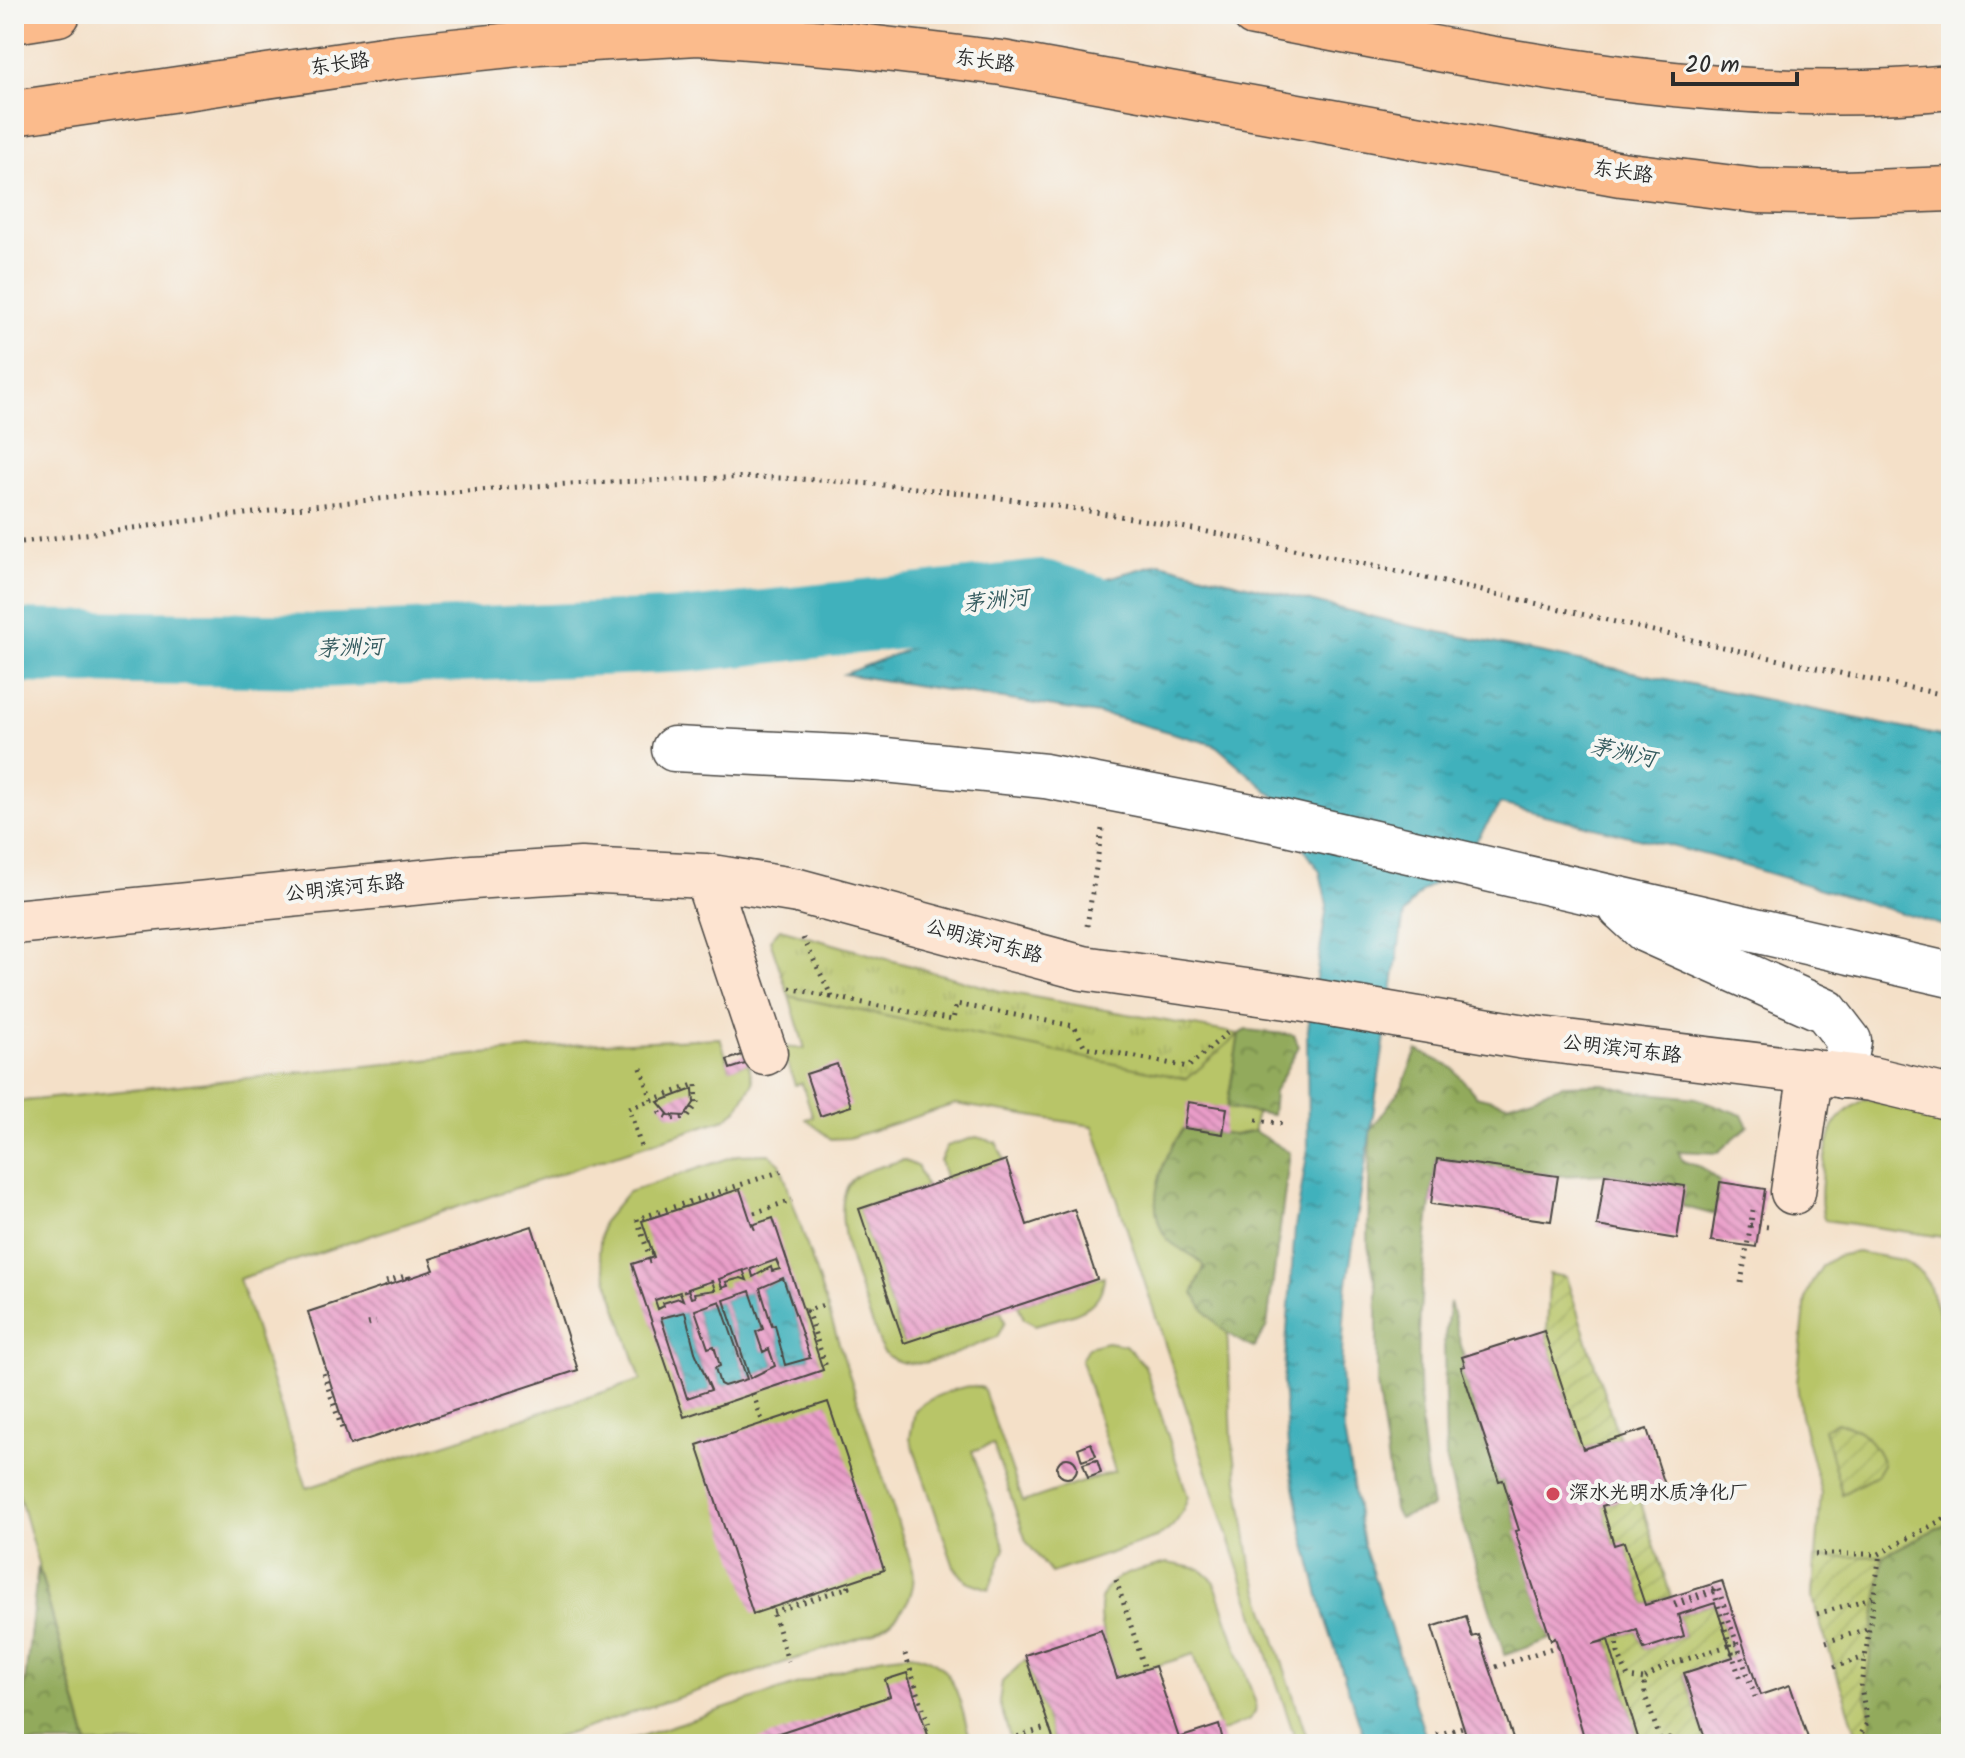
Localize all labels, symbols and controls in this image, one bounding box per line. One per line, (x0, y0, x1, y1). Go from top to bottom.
scale bar (1673, 36, 1797, 86)
street label: 东长路 (953, 42, 1018, 82)
street label: 东长路 (308, 45, 373, 85)
text: 20 m (1685, 46, 1740, 85)
street label: 东长路 (1591, 153, 1656, 193)
water label: 茅洲河 (961, 581, 1034, 623)
water label: 茅洲河 (316, 630, 387, 668)
water label: 茅洲河 (1587, 730, 1662, 779)
street label: 公明滨河东路 (284, 867, 407, 911)
street label: 公明滨河东路 (922, 911, 1047, 973)
street label: 公明滨河东路 (1560, 1027, 1684, 1073)
place label: 深水光明水质净化厂 (1569, 1478, 1749, 1510)
marker: 深水光明水质净化厂 (1544, 1485, 1562, 1503)

